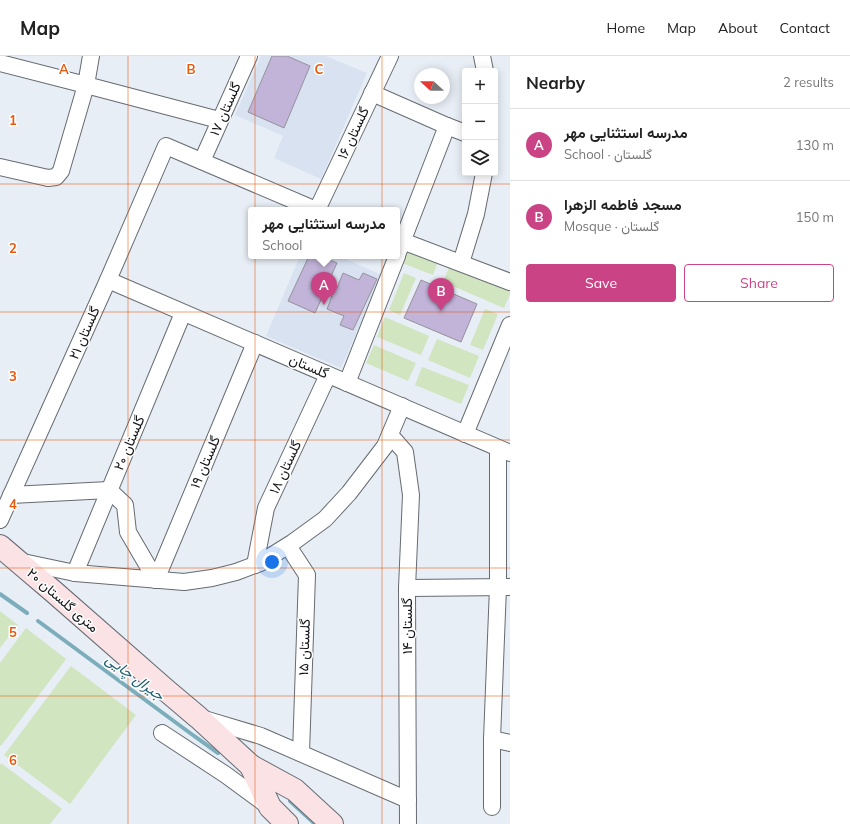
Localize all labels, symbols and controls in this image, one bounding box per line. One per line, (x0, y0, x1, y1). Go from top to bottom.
text: Map (20, 16, 60, 40)
text: Home (606, 19, 645, 37)
text: Map (667, 19, 696, 37)
text: About (718, 19, 758, 37)
text: Contact (780, 19, 830, 37)
text: A (59, 61, 69, 77)
text: B (187, 61, 196, 77)
text: C (315, 61, 324, 77)
north arrow (414, 68, 450, 104)
map controls (462, 68, 498, 176)
button: + (462, 68, 498, 104)
text: Nearby (526, 72, 585, 93)
text: 2 results (783, 74, 834, 90)
street label: گلستان ۱۷ (205, 79, 245, 139)
street label: گلستان ۱۶ (333, 104, 373, 162)
button: − (462, 104, 498, 140)
text: 1 (9, 112, 17, 128)
text: مدرسه استثنایی مهر (564, 123, 688, 142)
text: A (534, 137, 544, 153)
text: 130 m (796, 137, 834, 153)
button: layers (462, 140, 498, 176)
text: School · گلستان (564, 146, 652, 162)
text: مسجد فاطمه الزهرا (564, 195, 682, 214)
popup (248, 207, 400, 259)
text: B (535, 209, 543, 225)
text: 150 m (796, 209, 834, 225)
text: مدرسه استثنایی مهر (262, 214, 386, 233)
text: Mosque · گلستان (564, 218, 659, 234)
text: School (262, 237, 302, 253)
text: 2 (9, 240, 17, 256)
button: Save (526, 264, 676, 302)
button: Share (684, 264, 834, 302)
pin: A (311, 272, 337, 305)
pin: B (428, 278, 454, 311)
street label: گلستان ۲۱ (64, 304, 104, 362)
street label: گلستان (287, 350, 331, 382)
text: 3 (9, 368, 17, 384)
street label: گلستان ۲۰ (109, 413, 149, 473)
street label: گلستان ۱۹ (186, 433, 224, 491)
street label: گلستان ۱۸ (265, 437, 305, 497)
text: 4 (9, 496, 17, 512)
your location (262, 552, 282, 572)
street label: ۲۰ متری گلستان (23, 564, 103, 636)
street label: گلستان ۱۴ (398, 598, 416, 654)
street label: گلستان ۱۵ (294, 618, 314, 676)
text: 5 (9, 624, 17, 640)
water label: جیرال چایی (102, 649, 169, 706)
text: 6 (9, 752, 17, 768)

